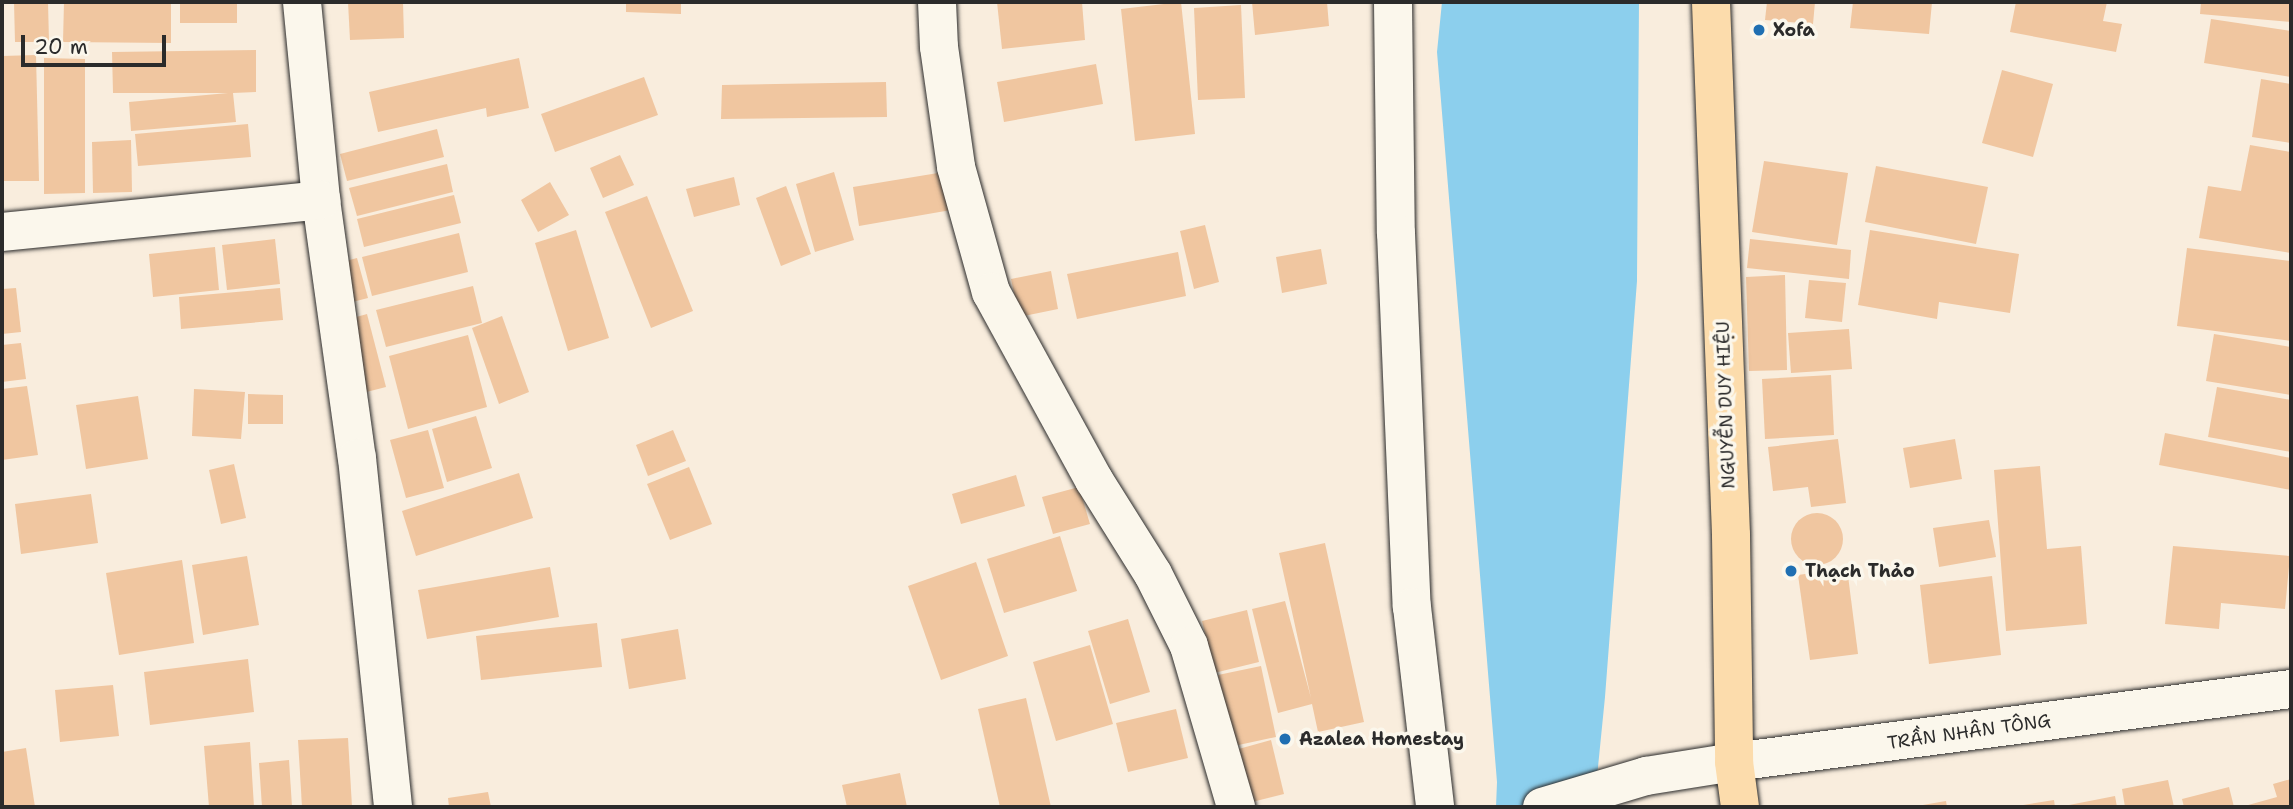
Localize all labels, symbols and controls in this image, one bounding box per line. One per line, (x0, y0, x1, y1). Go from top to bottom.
place label: Xofa (1773, 19, 1815, 41)
scale bar (24, 21, 170, 65)
marker: Xofa (1751, 22, 1767, 38)
text: 20 m (34, 33, 88, 61)
street label: NGUYỄN DUY HIỆU (1712, 321, 1740, 489)
place label: Thạch Thảo (1805, 560, 1915, 582)
marker: Thạch Thảo (1783, 563, 1799, 579)
street label: TRẦN NHÂN TÔNG (1886, 710, 2052, 754)
place label: Azalea Homestay (1299, 728, 1464, 750)
marker: Azalea Homestay (1277, 731, 1293, 747)

